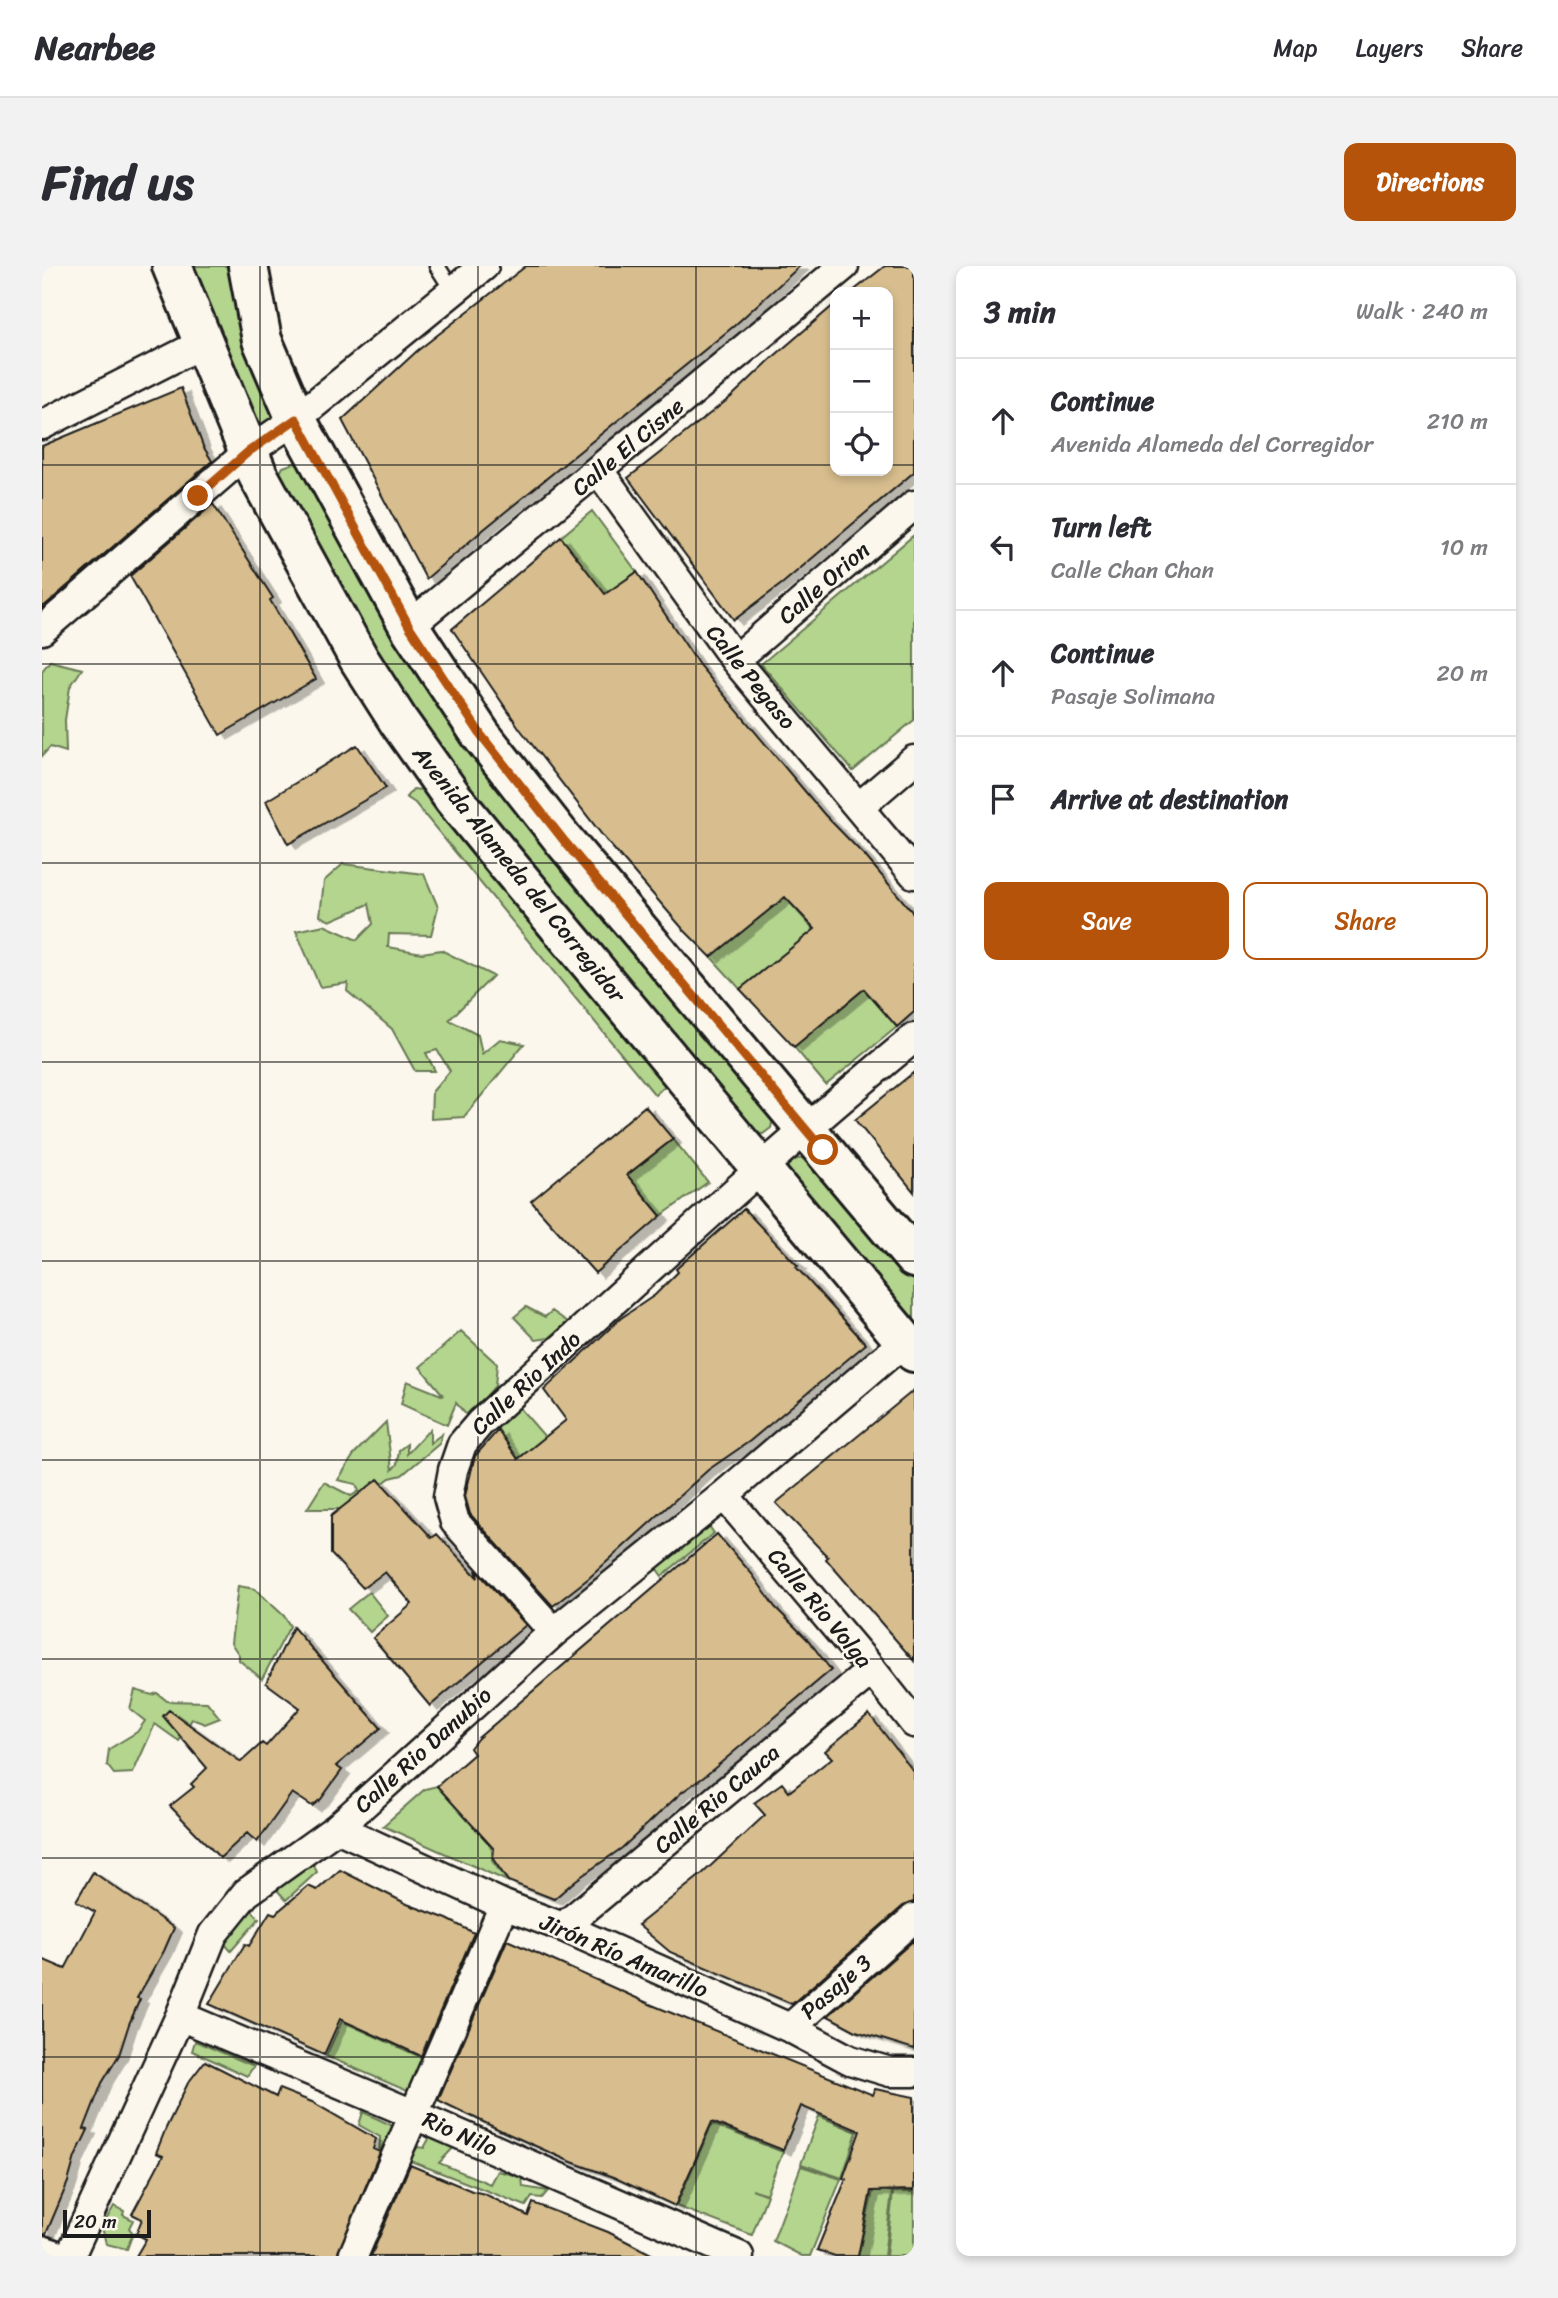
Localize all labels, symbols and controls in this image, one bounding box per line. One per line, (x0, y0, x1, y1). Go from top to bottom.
text: Nearbee (35, 19, 155, 77)
text: Map (1273, 27, 1318, 69)
text: Layers (1356, 27, 1423, 69)
text: Share (1461, 27, 1523, 69)
text: Find us (42, 139, 194, 226)
button: Directions (1344, 143, 1516, 221)
text: 3 min (984, 285, 1056, 339)
map controls (830, 287, 893, 476)
button: + (830, 287, 893, 350)
text: Walk · 240 m (1356, 291, 1488, 332)
button: − (830, 350, 893, 413)
text: Continue (1051, 378, 1154, 424)
street label: Calle El Cisne (562, 387, 694, 507)
text: 210 m (1427, 401, 1488, 442)
icon: ahead (984, 402, 1022, 440)
button: locate (830, 413, 893, 476)
text: Avenida Alameda del Corregidor (1051, 424, 1373, 465)
route end (182, 480, 213, 511)
text: Turn left (1051, 504, 1151, 550)
text: 10 m (1440, 527, 1488, 568)
icon: left (984, 528, 1022, 566)
street label: Calle Orion (768, 531, 880, 635)
text: Calle Chan Chan (1051, 550, 1214, 591)
street label: Calle Pegaso (695, 615, 807, 739)
text: Continue (1051, 630, 1154, 676)
text: 20 m (1437, 653, 1488, 694)
icon: ahead (984, 654, 1022, 692)
text: Pasaje Solimana (1051, 676, 1215, 717)
street label: Avenida Alameda del Corregidor (401, 735, 637, 1013)
text: Arrive at destination (1051, 776, 1288, 822)
icon: arrive (984, 780, 1022, 818)
button: Save (984, 882, 1229, 960)
button: Share (1243, 882, 1488, 960)
route start (807, 1134, 838, 1165)
street label: Calle Rio Indo (461, 1320, 591, 1446)
street label: Calle Rio Volga (757, 1538, 884, 1678)
street label: Calle Rio Danubio (344, 1676, 502, 1824)
street label: Calle Rio Cauca (644, 1733, 790, 1865)
street label: Jirón Río Amarillo (532, 1902, 715, 2010)
street label: Pasaje 3 (791, 1943, 882, 2030)
street label: Rio Nilo (416, 2099, 505, 2169)
text: 20 m (74, 2205, 117, 2238)
scale bar (63, 2207, 150, 2239)

